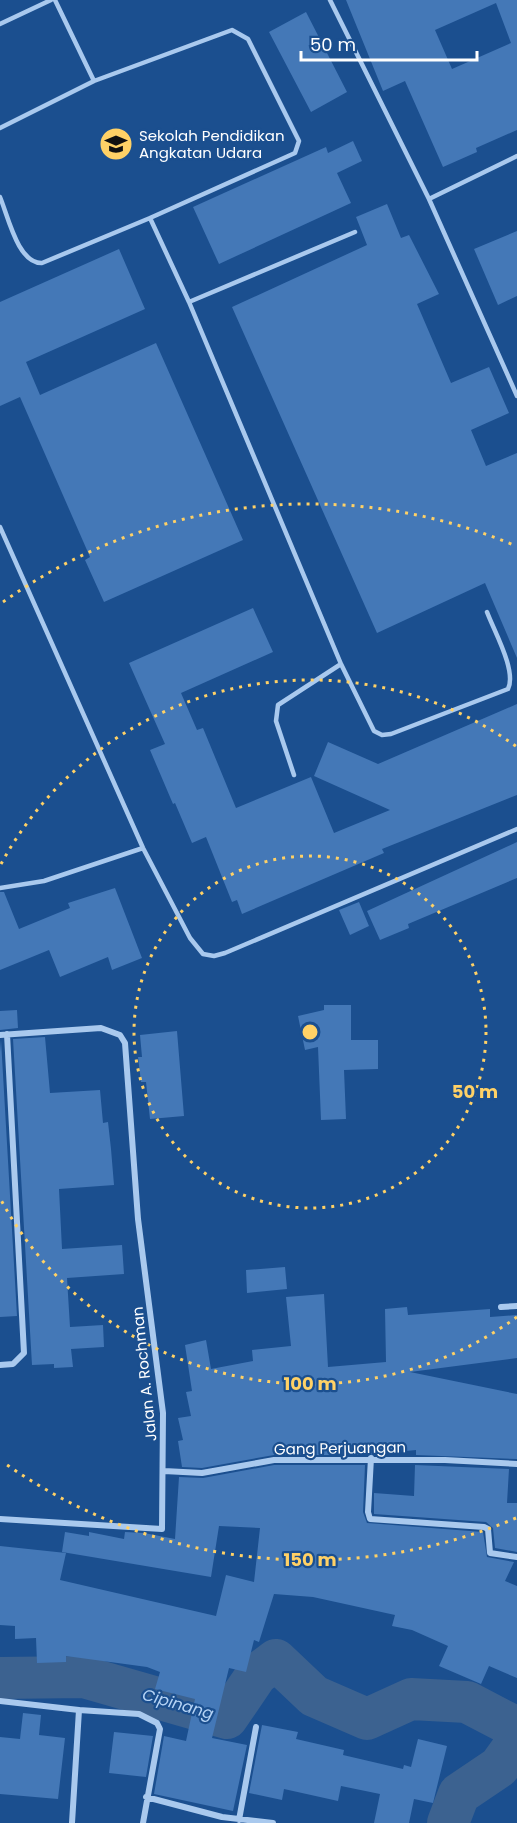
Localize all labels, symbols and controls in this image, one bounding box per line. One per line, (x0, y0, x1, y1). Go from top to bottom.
scale bar (301, 24, 476, 62)
text: 50 m (310, 32, 356, 57)
place label: Sekolah Pendidikan Angkatan Udara (139, 125, 285, 163)
school or university icon: Sekolah Pendidikan Angkatan Udara (98, 126, 134, 162)
centre of rings (300, 1022, 320, 1042)
text: 50 m (452, 1079, 498, 1104)
street label: Jalan A. Rochman (126, 1306, 162, 1442)
text: 100 m (283, 1371, 337, 1396)
street label: Gang Perjuangan (274, 1436, 406, 1460)
text: 150 m (283, 1547, 337, 1572)
water label: Cipinang (140, 1683, 217, 1725)

